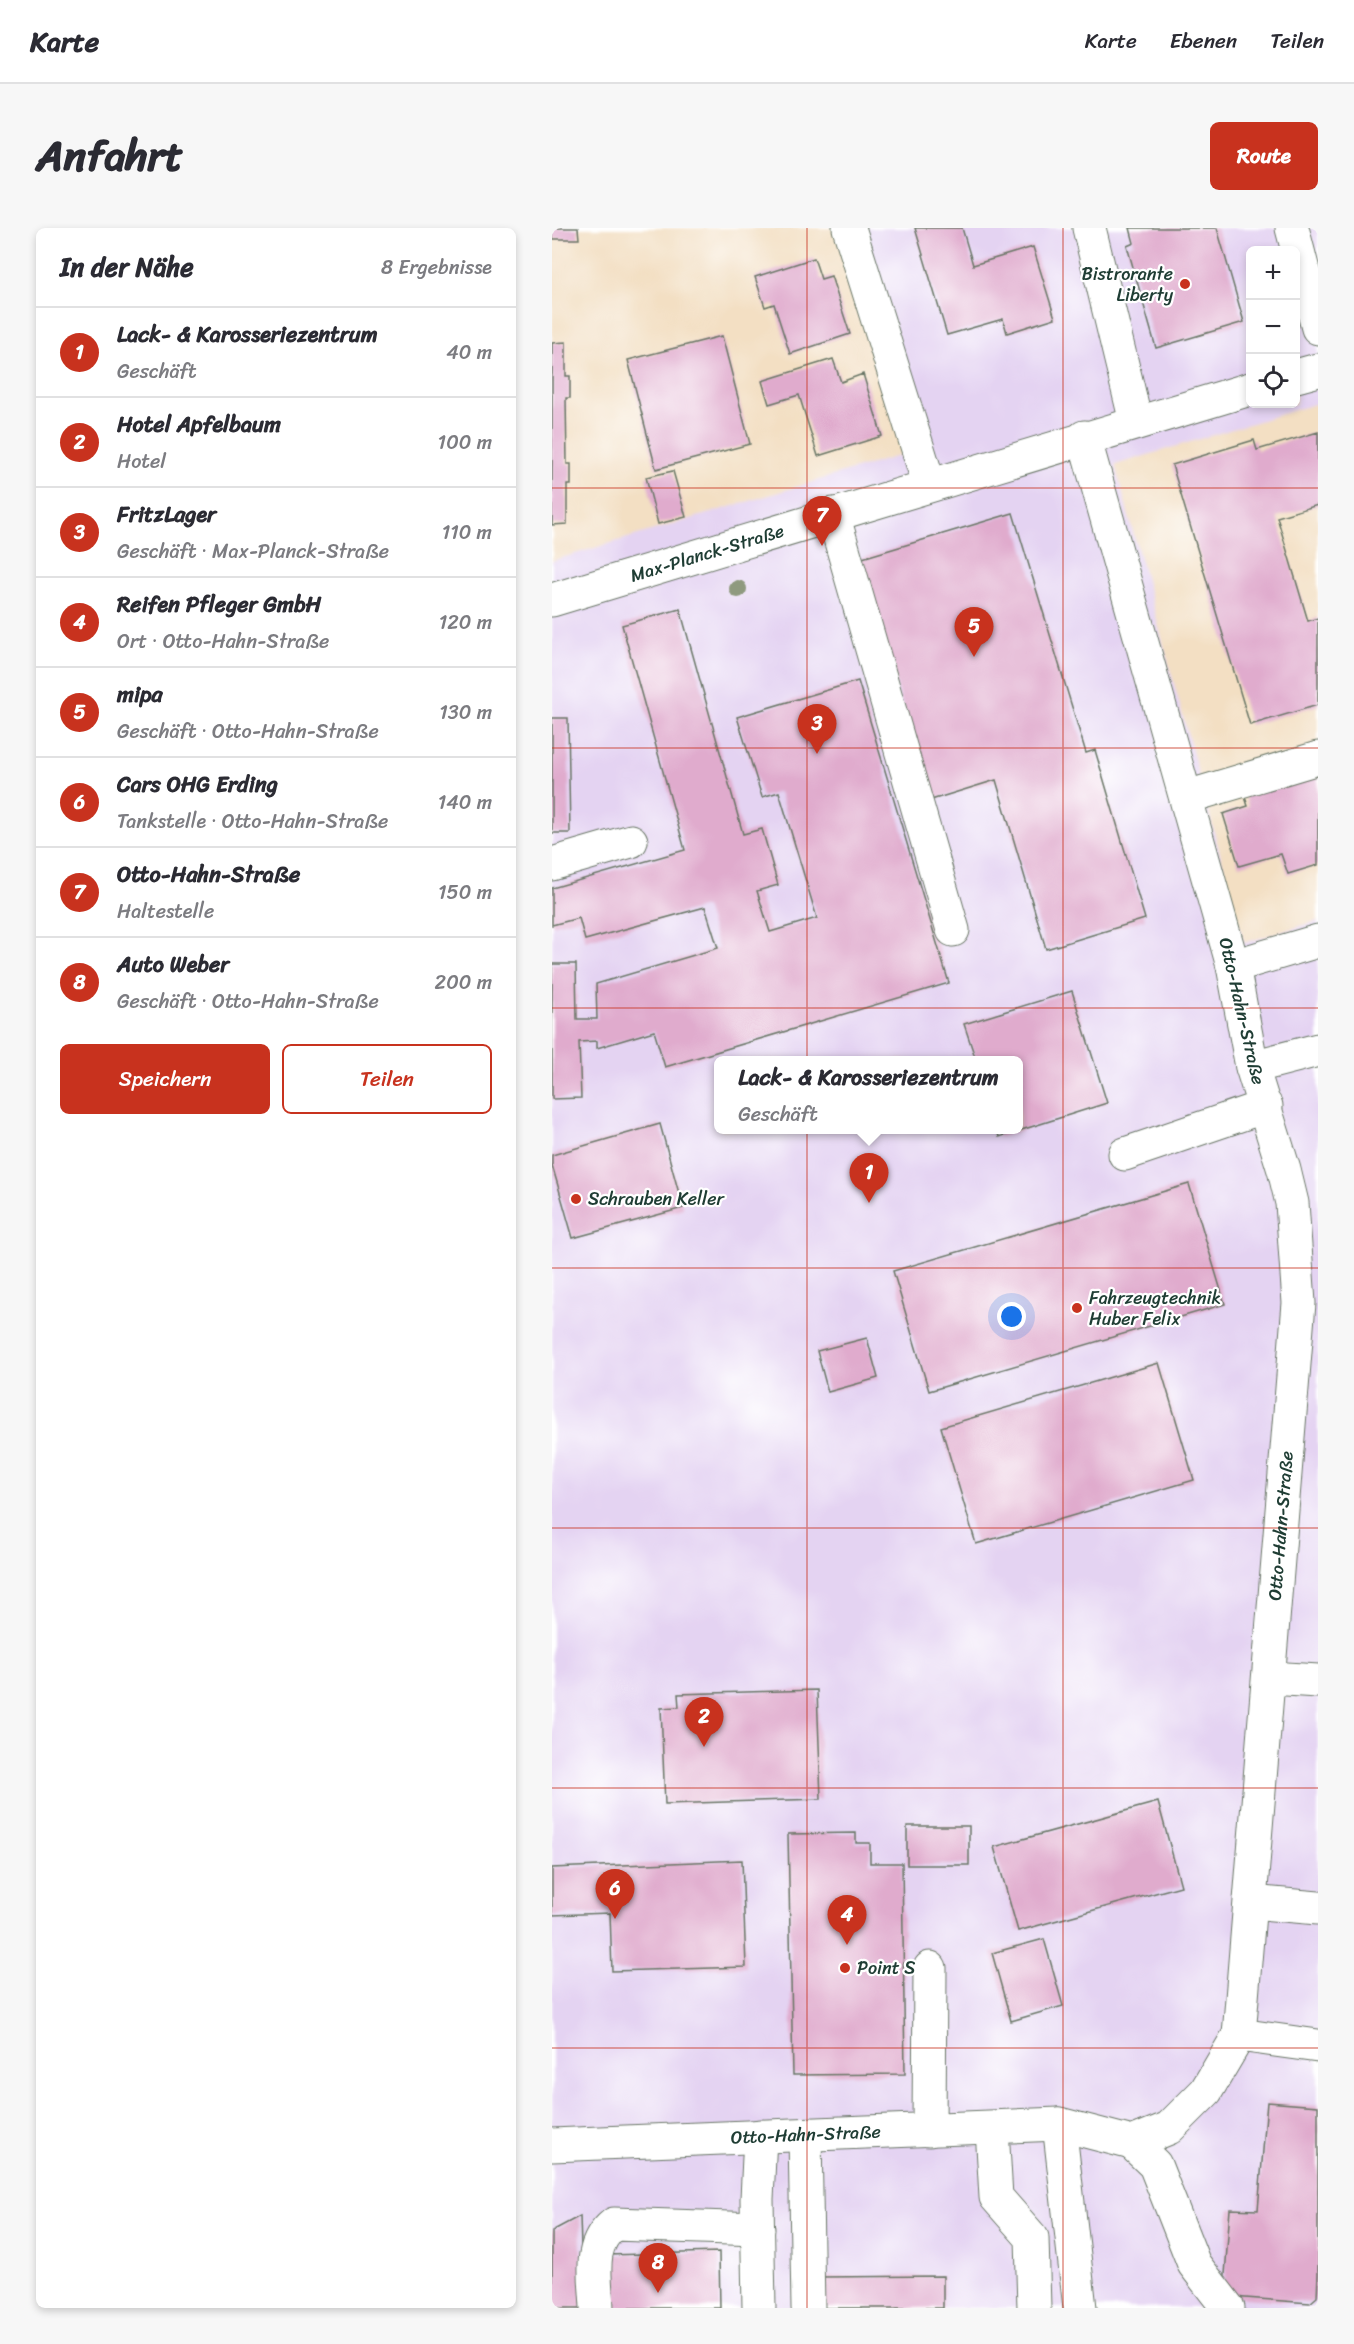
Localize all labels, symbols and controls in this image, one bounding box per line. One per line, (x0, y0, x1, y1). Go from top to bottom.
text: Karte (30, 17, 99, 66)
text: Karte (1085, 22, 1137, 60)
text: Ebenen (1170, 22, 1237, 60)
text: Teilen (1270, 22, 1324, 60)
text: Anfahrt (36, 119, 183, 193)
button: Route (1210, 122, 1318, 190)
text: In der Nähe (60, 244, 194, 290)
map controls (1246, 246, 1300, 408)
button: + (1246, 246, 1300, 300)
text: 8 Ergebnisse (381, 250, 492, 285)
place label: Bistrorante Liberty (1081, 258, 1174, 311)
marker: Bistrorante Liberty (1178, 277, 1192, 291)
button: − (1246, 300, 1300, 354)
text: Lack- & Karosseriezentrum (117, 315, 378, 354)
text: 1 (75, 335, 84, 370)
text: 40 m (446, 335, 492, 370)
text: Geschäft (117, 354, 196, 389)
button: locate (1246, 354, 1300, 408)
text: Hotel Apfelbaum (117, 405, 281, 444)
text: 2 (74, 425, 85, 460)
text: 100 m (438, 425, 492, 460)
text: Hotel (117, 444, 166, 479)
text: FritzLager (117, 495, 216, 534)
pin: 7 (802, 496, 842, 546)
text: 3 (74, 515, 85, 550)
text: 110 m (442, 515, 492, 550)
street label: Max-Planck-Straße (626, 515, 788, 592)
text: Geschäft · Max-Planck-Straße (117, 534, 389, 569)
text: Reifen Pfleger GmbH (117, 585, 321, 624)
text: 4 (73, 605, 86, 640)
text: 120 m (439, 605, 492, 640)
pin: 5 (954, 608, 994, 657)
text: Ort · Otto-Hahn-Straße (117, 624, 329, 659)
text: mipa (117, 675, 163, 714)
text: 5 (73, 695, 86, 730)
text: 130 m (439, 695, 492, 730)
pin: 3 (798, 704, 836, 754)
text: Geschäft · Otto-Hahn-Straße (117, 714, 379, 749)
text: Cars OHG Erding (117, 765, 278, 804)
text: 6 (74, 785, 85, 820)
text: 140 m (438, 785, 492, 820)
text: Tankstelle · Otto-Hahn-Straße (117, 804, 388, 839)
text: Otto-Hahn-Straße (117, 855, 300, 894)
text: 7 (74, 875, 85, 910)
text: 150 m (438, 875, 492, 910)
text: Haltestelle (117, 894, 214, 929)
street label: Otto-Hahn-Straße (1210, 934, 1274, 1088)
text: Auto Weber (117, 945, 229, 984)
text: 8 (73, 965, 86, 1000)
text: 200 m (435, 965, 492, 1000)
text: Geschäft · Otto-Hahn-Straße (117, 984, 379, 1019)
button: Speichern (60, 1044, 270, 1114)
button: Teilen (282, 1044, 492, 1114)
popup (714, 1056, 1023, 1134)
text: Lack- & Karosseriezentrum (738, 1058, 999, 1097)
text: Geschäft (738, 1097, 818, 1132)
pin: 1 (850, 1154, 888, 1203)
place label: Schrauben Keller (588, 1183, 725, 1215)
marker: Schrauben Keller (569, 1192, 583, 1206)
place label: Fahrzeugtechnik Huber Felix (1089, 1282, 1221, 1335)
marker: Fahrzeugtechnik Huber Felix (1070, 1301, 1084, 1315)
your location (997, 1302, 1026, 1331)
street label: Otto-Hahn-Straße (1259, 1450, 1303, 1602)
pin: 2 (684, 1698, 724, 1747)
pin: 6 (596, 1870, 634, 1919)
pin: 4 (828, 1896, 866, 1945)
place label: Point S (857, 1952, 916, 1984)
marker: Point S (838, 1961, 852, 1975)
street label: Otto-Hahn-Straße (730, 2115, 881, 2154)
pin: 8 (638, 2244, 678, 2293)

